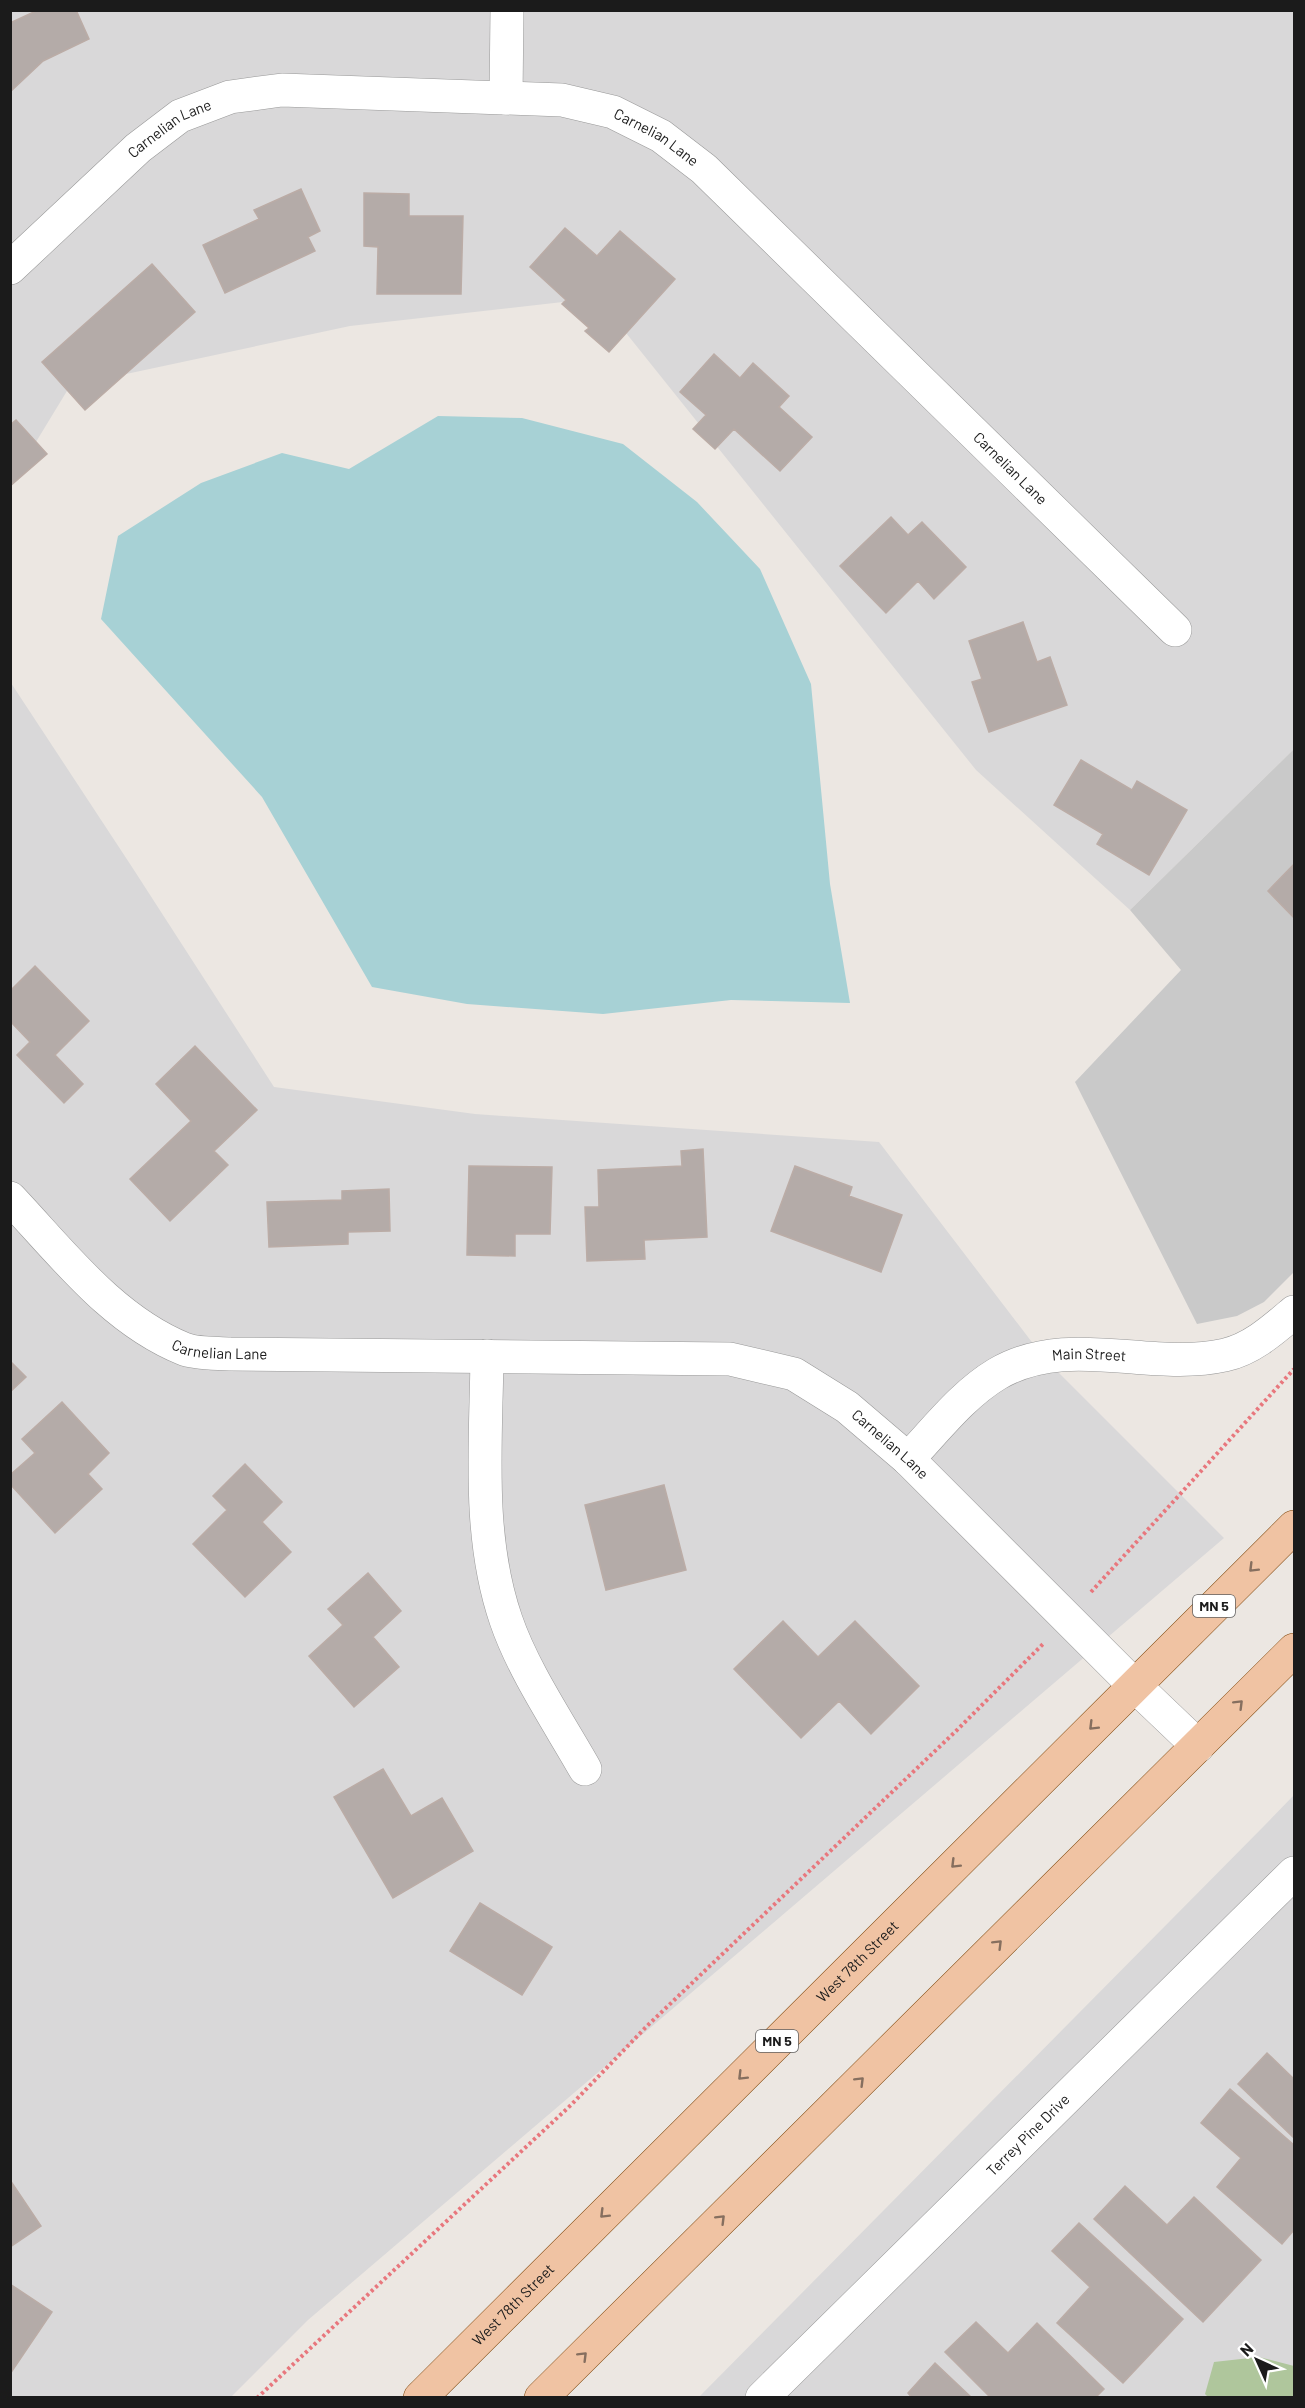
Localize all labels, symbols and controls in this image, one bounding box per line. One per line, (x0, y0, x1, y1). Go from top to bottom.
street label: Carnelian Lane (123, 95, 214, 161)
street label: Carnelian Lane (611, 104, 703, 170)
street label: Carnelian Lane (970, 428, 1052, 508)
street label: Carnelian Lane (169, 1335, 267, 1362)
street label: Main Street (1051, 1344, 1127, 1364)
street label: Carnelian Lane (848, 1405, 933, 1482)
one-way arrow (1249, 1560, 1260, 1571)
road number: MN 5 (1193, 1595, 1235, 1617)
one-way arrow (1232, 1701, 1243, 1712)
one-way arrow (1089, 1719, 1100, 1730)
one-way arrow (951, 1857, 962, 1868)
street label: West 78th Street (812, 1916, 902, 2006)
one-way arrow (991, 1940, 1001, 1951)
road number: MN 5 (756, 2030, 798, 2052)
one-way arrow (739, 2069, 749, 2080)
one-way arrow (852, 2078, 863, 2089)
street label: Terrey Pine Drive (982, 2090, 1073, 2179)
one-way arrow (601, 2206, 612, 2217)
one-way arrow (714, 2215, 725, 2226)
street label: West 78th Street (468, 2259, 558, 2349)
north arrow (1227, 2330, 1287, 2390)
text: N (1236, 2339, 1257, 2360)
one-way arrow (575, 2353, 586, 2364)

